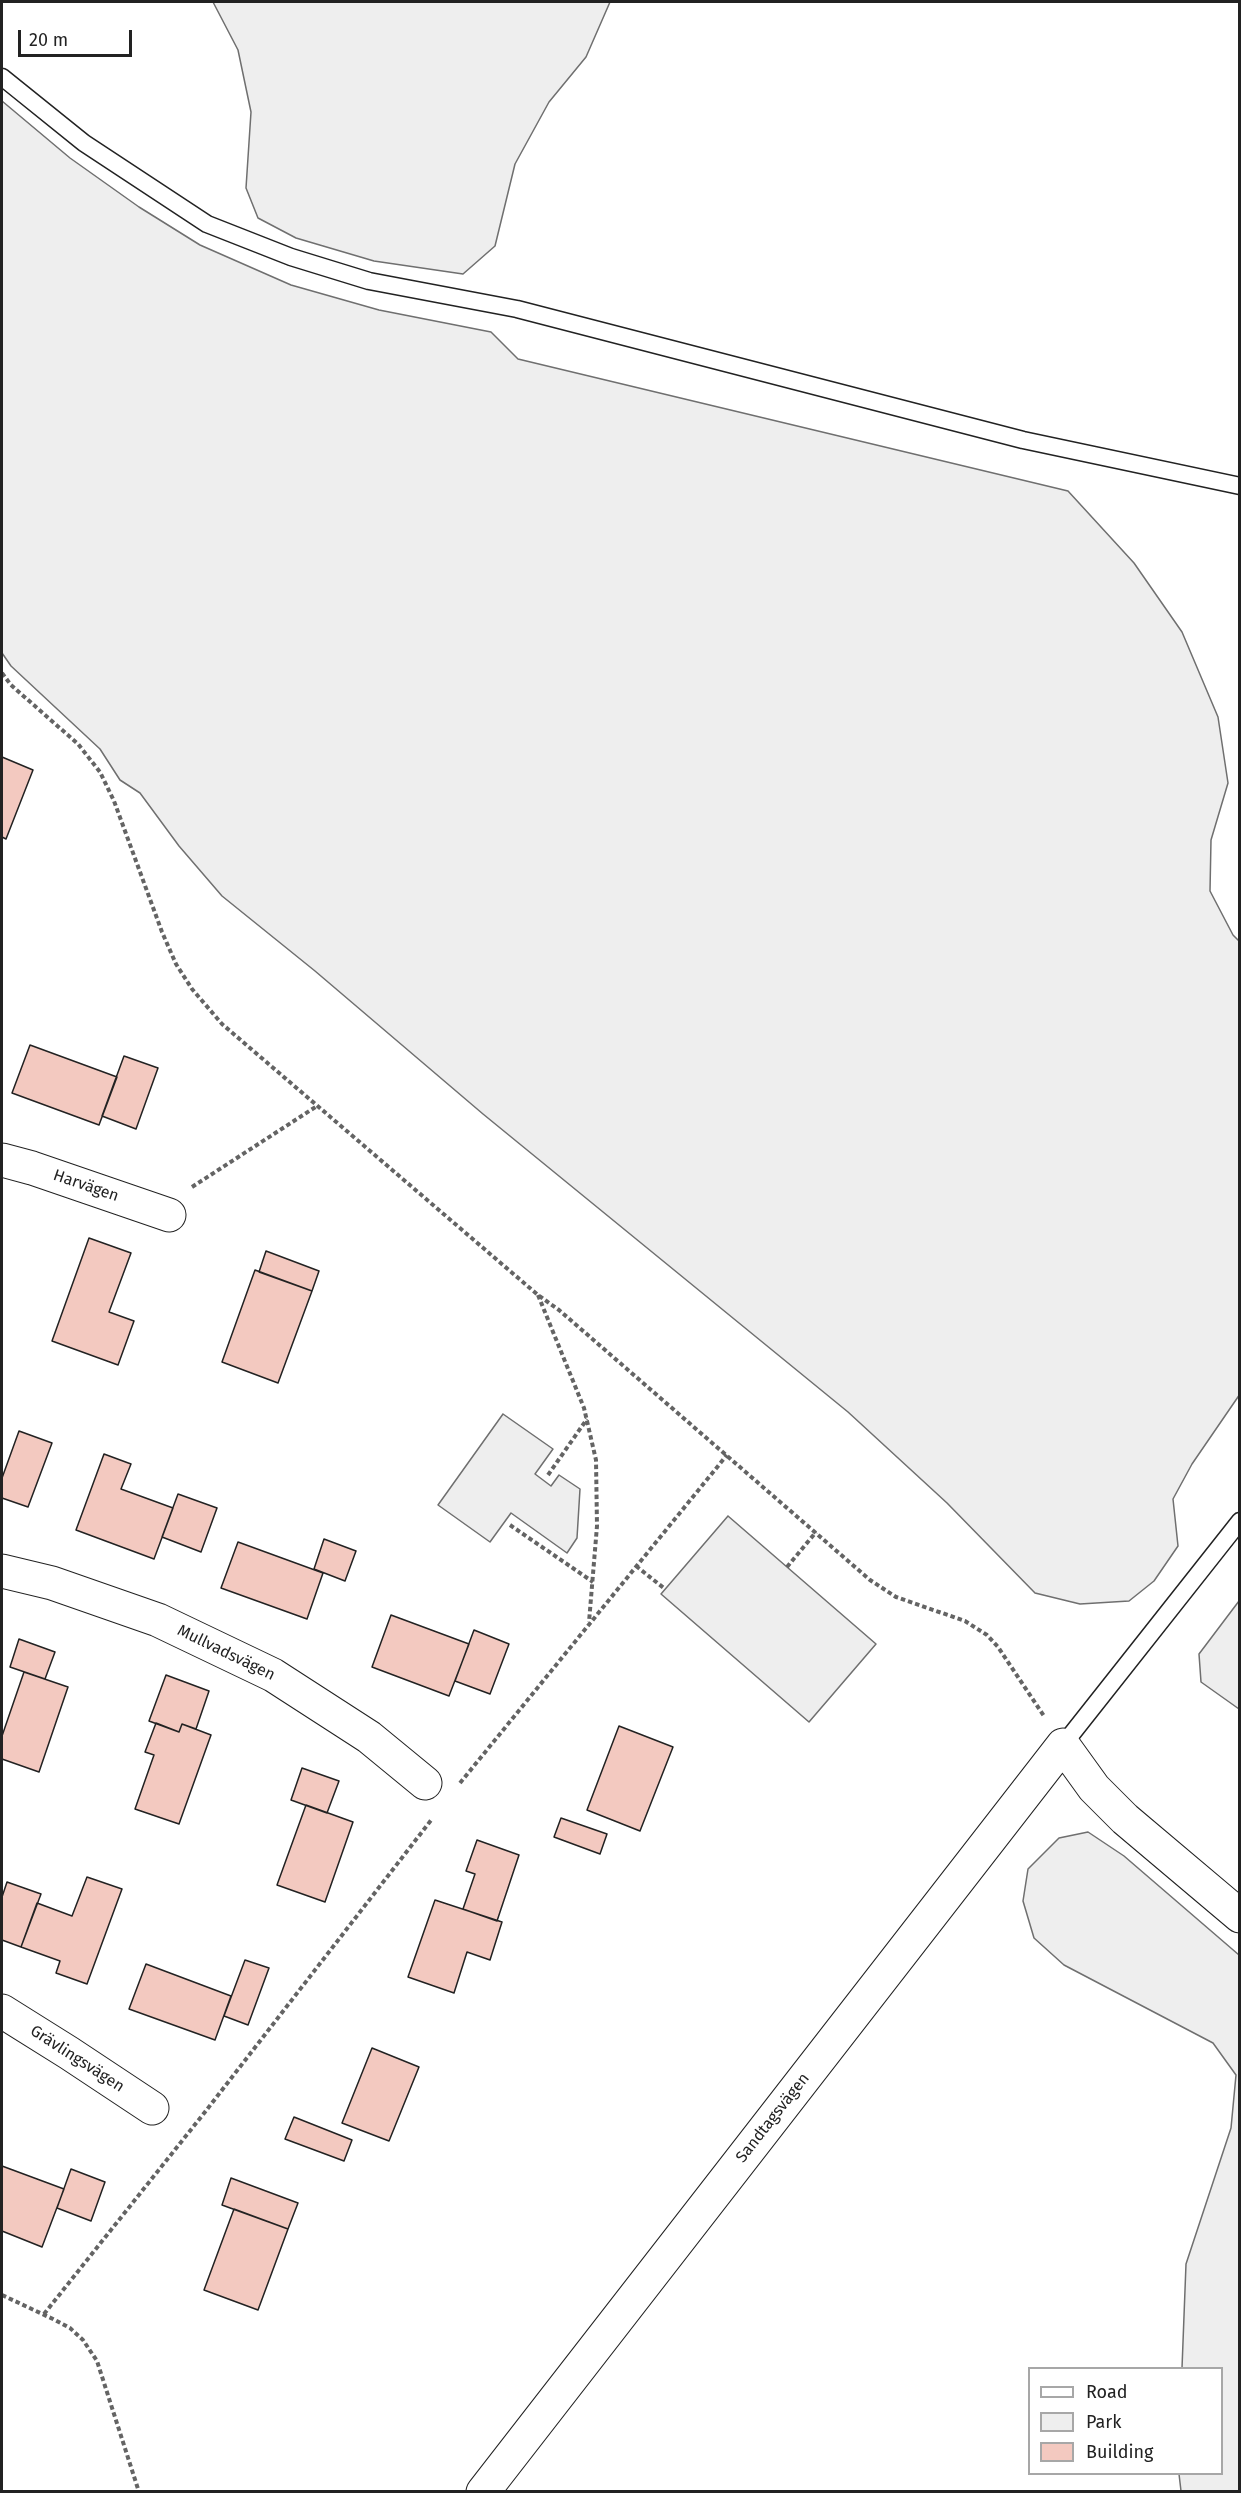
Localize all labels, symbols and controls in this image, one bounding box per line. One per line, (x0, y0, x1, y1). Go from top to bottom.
scale bar (21, 18, 135, 56)
text: 20 m (29, 29, 68, 51)
street label: Harvägen (51, 1166, 121, 1206)
street label: Mullvadsvägen (174, 1621, 278, 1685)
street label: Grävlingsvägen (26, 2021, 128, 2097)
street label: Sandtagsvägen (732, 2069, 814, 2167)
legend (1028, 2367, 1223, 2475)
text: Road (1086, 2381, 1128, 2403)
text: Park (1086, 2411, 1121, 2433)
text: Building (1086, 2441, 1153, 2463)

